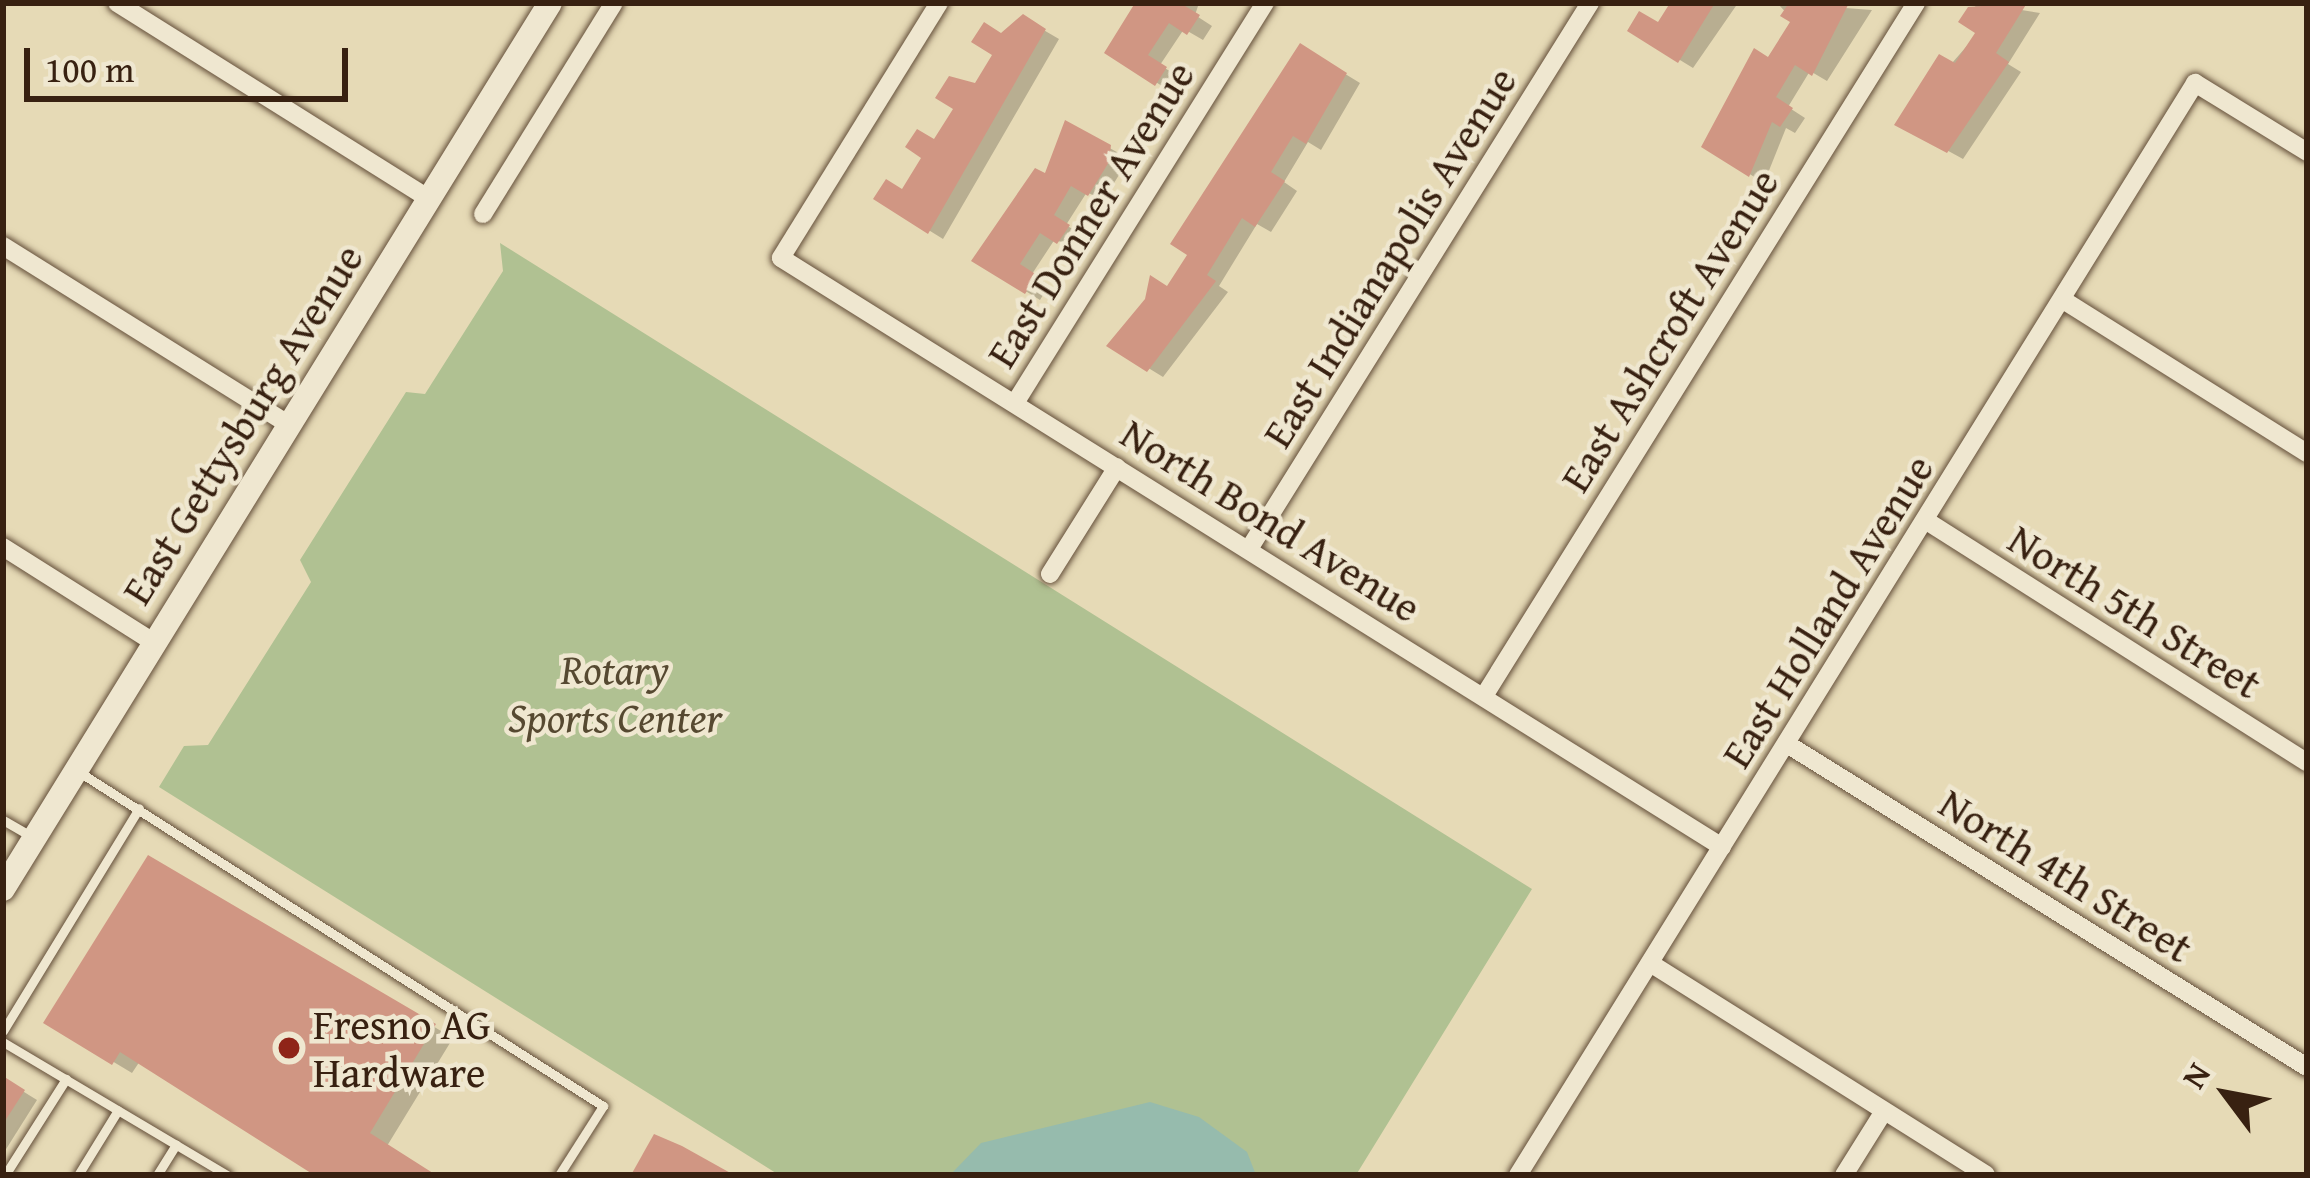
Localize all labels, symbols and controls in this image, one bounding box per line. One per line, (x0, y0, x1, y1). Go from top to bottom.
scale bar (30, 24, 354, 98)
text: 100 m (45, 42, 134, 95)
street label: East Donner Avenue (976, 52, 1204, 376)
street label: East Indianapolis Avenue (1251, 58, 1527, 456)
street label: East Ashcroft Avenue (1549, 159, 1789, 501)
street label: East Gettysburg Avenue (111, 235, 373, 613)
street label: North Bond Avenue (1112, 408, 1430, 632)
street label: East Holland Avenue (1711, 445, 1943, 777)
street label: North 5th Street (2000, 513, 2270, 709)
park label: Rotary Sports Center (508, 644, 722, 742)
street label: North 4th Street (1931, 777, 2201, 973)
place label: Fresno AG Hardware (313, 999, 490, 1098)
north arrow (2166, 1034, 2286, 1154)
marker: Fresno AG Hardware (276, 1035, 302, 1061)
text: N (2169, 1053, 2222, 1097)

